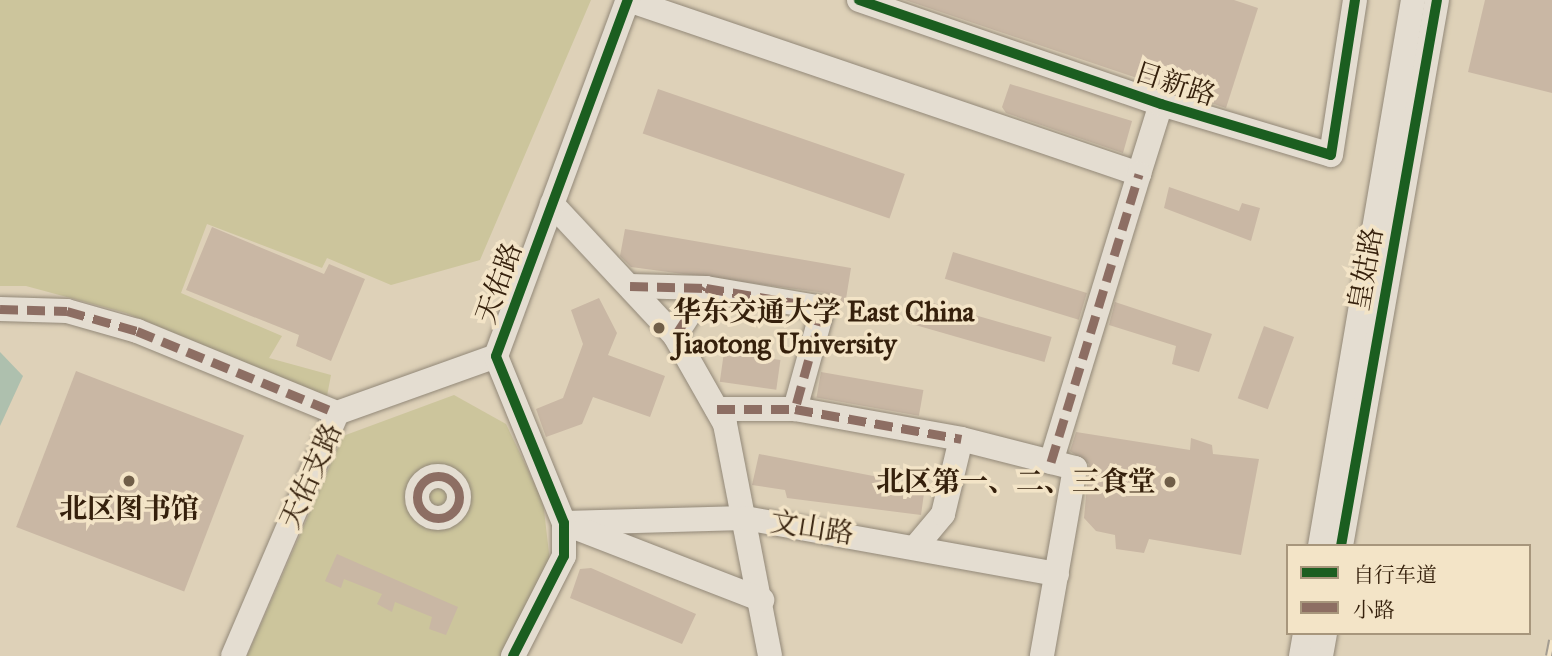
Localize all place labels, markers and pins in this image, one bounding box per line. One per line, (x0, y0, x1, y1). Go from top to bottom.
place label: 华东交通大学 East China Jiaotong University (673, 295, 974, 361)
marker: 华东交通大学 East China Jiaotong University (651, 320, 667, 336)
place label: 北区第一、二、三食堂 (876, 465, 1156, 499)
marker: 北区图书馆 (121, 473, 137, 489)
marker: 北区第一、二、三食堂 (1162, 474, 1178, 490)
place label: 北区图书馆 (59, 492, 199, 526)

